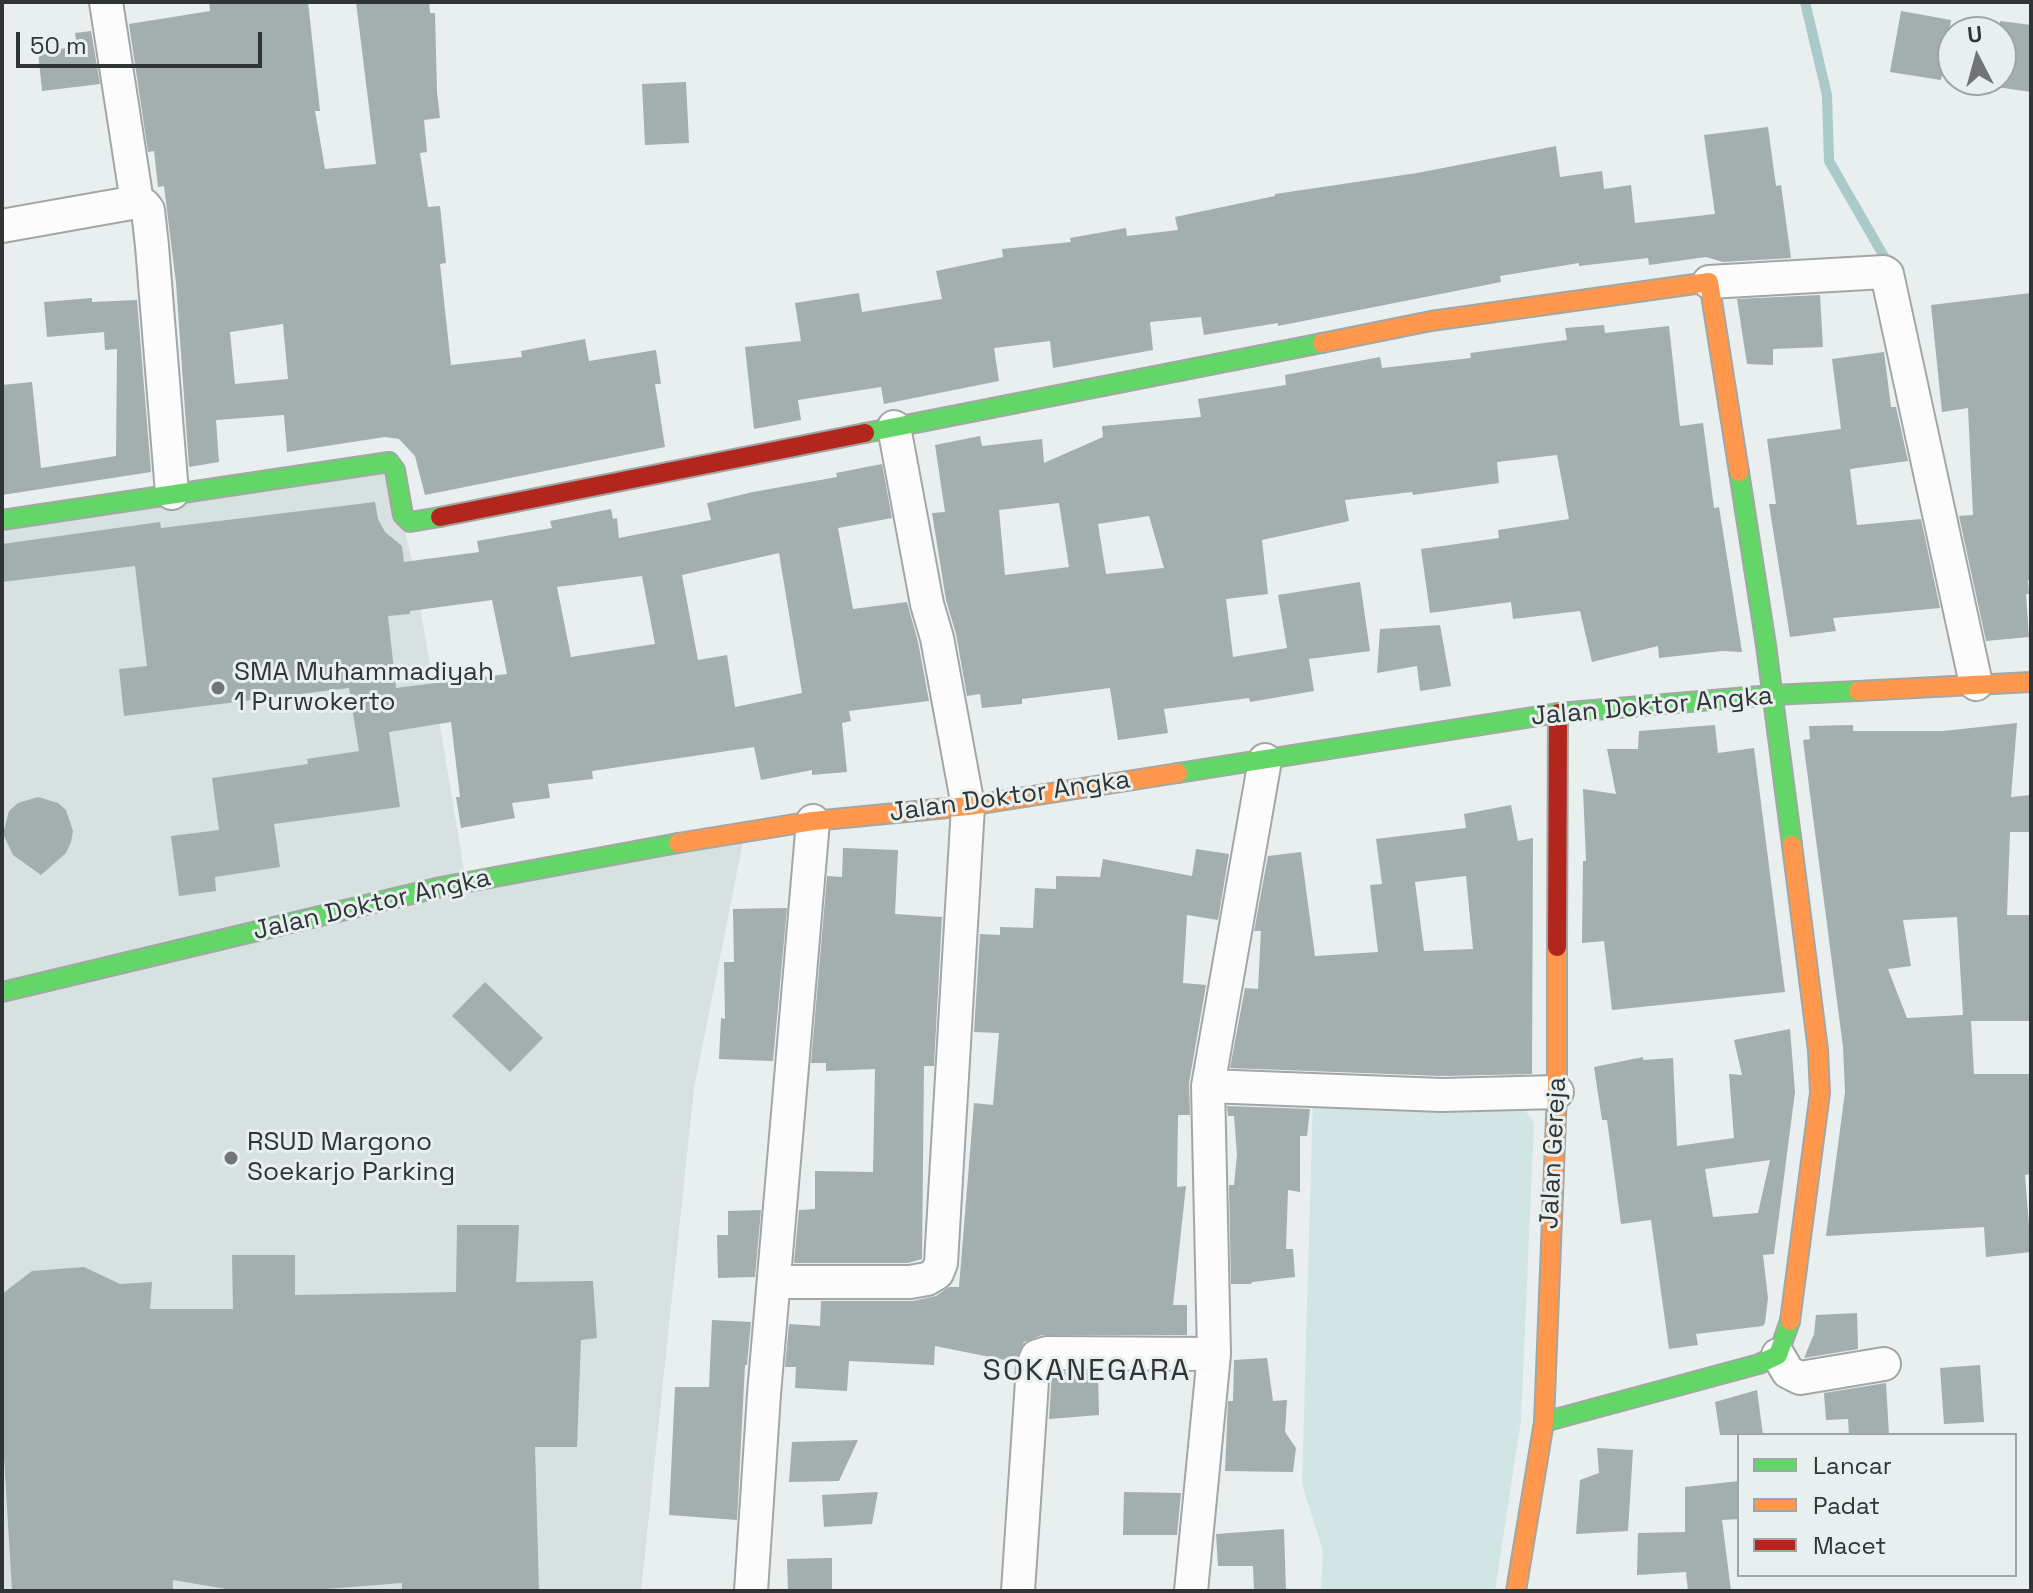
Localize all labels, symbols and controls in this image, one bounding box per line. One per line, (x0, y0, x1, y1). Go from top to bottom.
scale bar (20, 16, 266, 66)
north arrow (1937, 16, 2017, 96)
text: U (1966, 19, 1984, 49)
text: 50 m (30, 30, 87, 61)
place label: SMA Muhammadiyah 1 Purwokerto (234, 657, 494, 718)
marker: SMA Muhammadiyah 1 Purwokerto (209, 679, 227, 697)
street label: Jalan Doktor Angka (1530, 681, 1774, 733)
street label: Jalan Doktor Angka (888, 765, 1132, 829)
street label: Jalan Doktor Angka (250, 863, 494, 947)
street label: Jalan Gereja (1534, 1076, 1574, 1230)
place label: RSUD Margono Soekarjo Parking (247, 1127, 455, 1188)
marker: RSUD Margono Soekarjo Parking (222, 1149, 240, 1167)
district label: SOKANEGARA (983, 1354, 1191, 1390)
legend (1737, 1433, 2017, 1577)
text: Lancar (1813, 1450, 1892, 1481)
text: Padat (1813, 1490, 1880, 1521)
text: Macet (1813, 1530, 1886, 1561)

